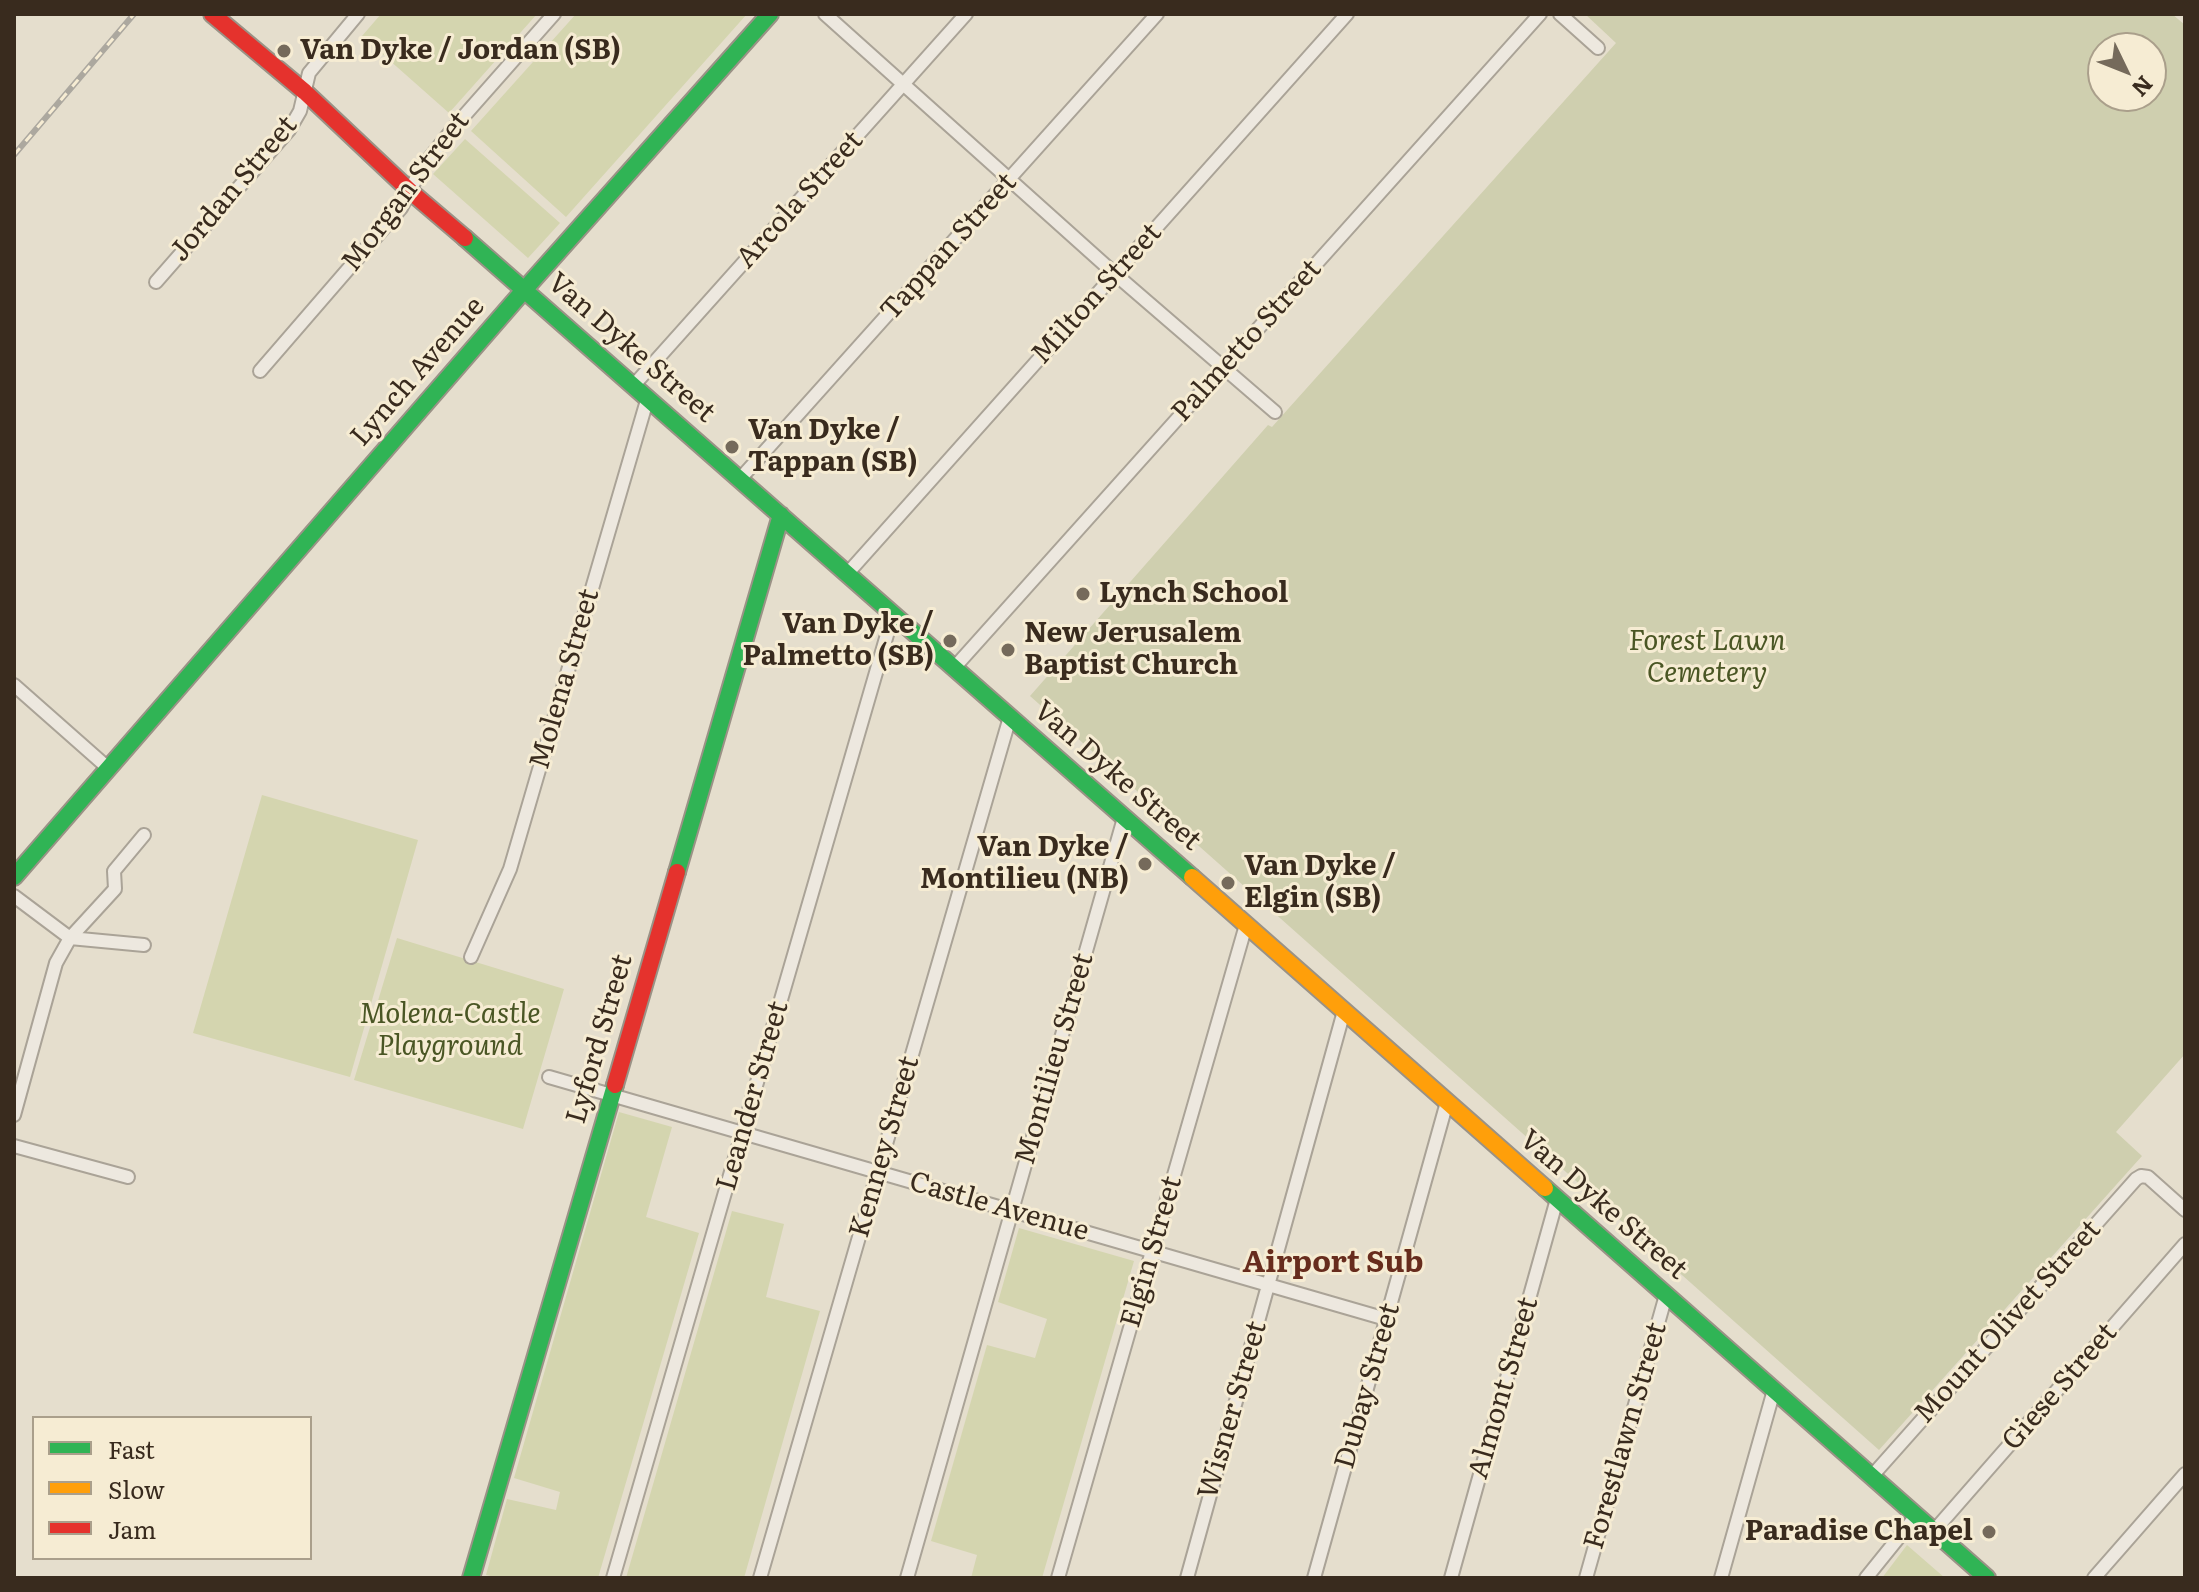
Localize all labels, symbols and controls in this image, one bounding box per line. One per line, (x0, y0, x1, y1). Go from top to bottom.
north arrow (2087, 32, 2167, 112)
place label: Van Dyke / Jordan (SB) (300, 34, 621, 68)
marker: Van Dyke / Jordan (SB) (275, 42, 293, 60)
text: N (2125, 69, 2162, 105)
street label: Morgan Street (335, 106, 477, 278)
street label: Jordan Street (163, 109, 305, 269)
street label: Arcola Street (730, 124, 870, 276)
street label: Tappan Street (874, 166, 1024, 328)
street label: Milton Street (1025, 217, 1169, 371)
street label: Palmetto Street (1165, 253, 1329, 429)
street label: Van Dyke Street (540, 266, 722, 430)
street label: Lynch Avenue (344, 291, 492, 453)
place label: Van Dyke / Tappan (SB) (748, 414, 917, 480)
marker: Van Dyke / Tappan (SB) (723, 438, 741, 456)
place label: Lynch School (1099, 577, 1288, 611)
street label: Molena Street (523, 585, 607, 773)
marker: Lynch School (1074, 585, 1092, 603)
place label: Van Dyke / Palmetto (SB) (743, 608, 934, 674)
place label: New Jerusalem Baptist Church (1024, 617, 1241, 683)
park label: Forest Lawn Cemetery (1628, 625, 1786, 691)
marker: Van Dyke / Palmetto (SB) (941, 632, 959, 650)
marker: New Jerusalem Baptist Church (999, 641, 1017, 659)
street label: Van Dyke Street (1026, 694, 1208, 858)
place label: Van Dyke / Montilieu (NB) (920, 831, 1129, 897)
place label: Van Dyke / Elgin (SB) (1244, 850, 1396, 916)
marker: Van Dyke / Montilieu (NB) (1136, 855, 1154, 873)
marker: Van Dyke / Elgin (SB) (1219, 874, 1237, 892)
street label: Montilieu Street (1009, 949, 1101, 1169)
street label: Lyford Street (560, 950, 640, 1128)
street label: Leander Street (710, 997, 796, 1195)
park label: Molena-Castle Playground (359, 998, 541, 1064)
street label: Kenney Street (843, 1052, 927, 1242)
street label: Van Dyke Street (1512, 1123, 1694, 1287)
street label: Castle Avenue (905, 1165, 1093, 1249)
street label: Elgin Street (1114, 1172, 1190, 1332)
street label: Mount Olivet Street (1908, 1213, 2108, 1431)
district label: Airport Sub (1242, 1245, 1424, 1281)
street label: Almont Street (1462, 1293, 1546, 1483)
street label: Dubay Street (1328, 1299, 1408, 1473)
street label: Wisner Street (1192, 1317, 1274, 1503)
street label: Giese Street (1996, 1317, 2124, 1457)
street label: Forestlawn Street (1577, 1319, 1675, 1553)
legend (32, 1416, 312, 1560)
text: Fast (108, 1431, 155, 1466)
text: Slow (108, 1471, 165, 1506)
text: Jam (108, 1511, 156, 1546)
place label: Paradise Chapel (1745, 1515, 1973, 1549)
marker: Paradise Chapel (1980, 1523, 1998, 1541)

